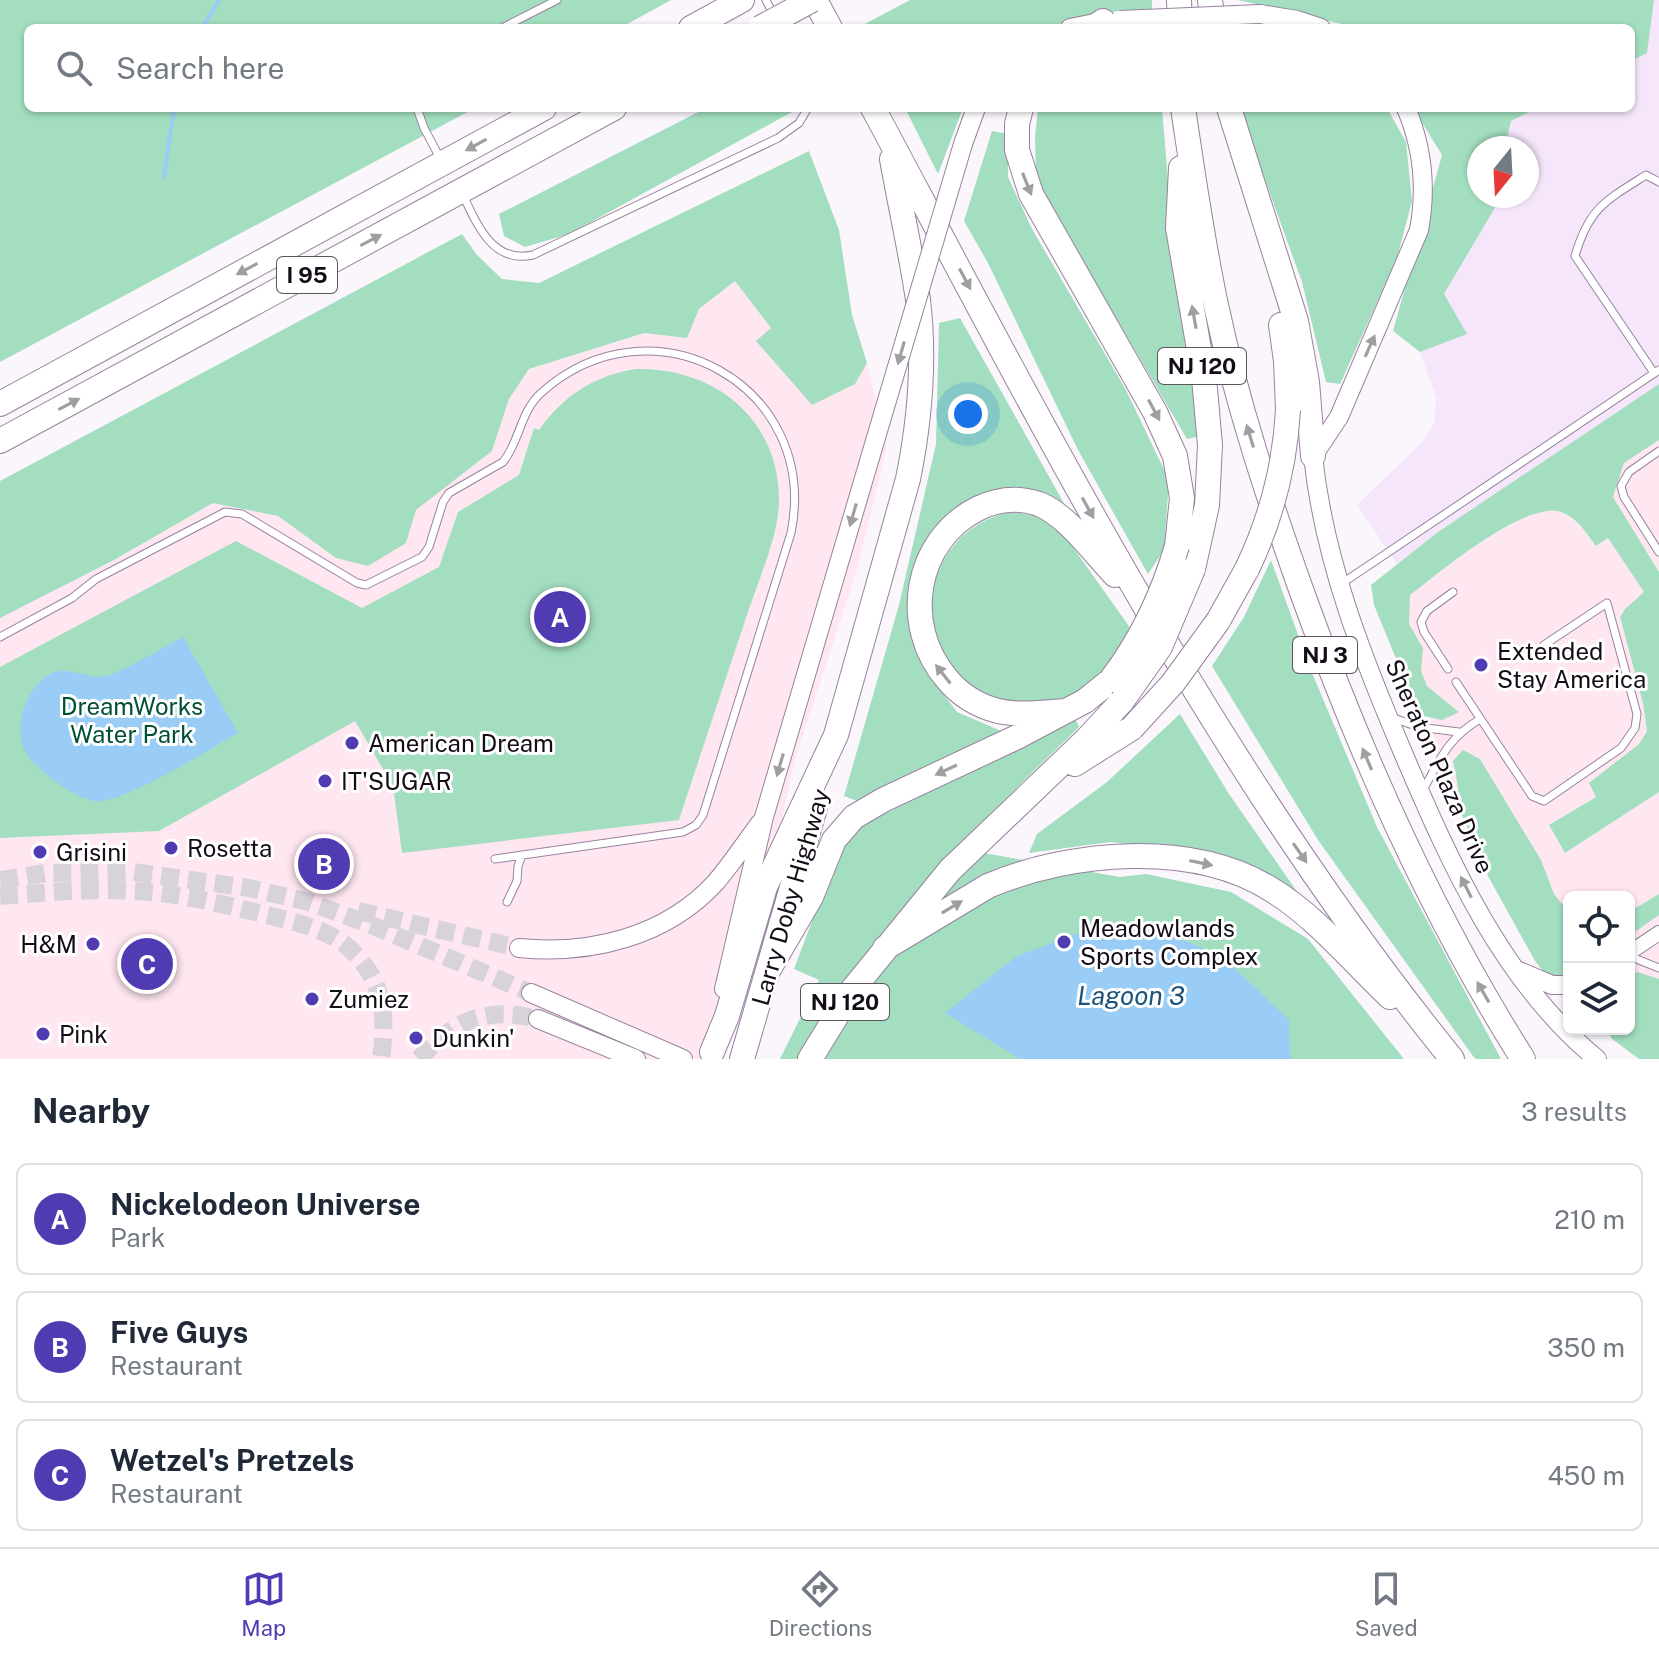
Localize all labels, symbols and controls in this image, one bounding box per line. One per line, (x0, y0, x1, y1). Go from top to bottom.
search box (24, 24, 1635, 112)
icon: search (52, 46, 96, 90)
text: Search here (116, 50, 284, 86)
north arrow (1467, 136, 1539, 208)
one-way arrow (465, 138, 487, 152)
one-way arrow (1021, 172, 1034, 196)
one-way arrow (360, 233, 382, 247)
road number: I 95 (277, 257, 337, 293)
one-way arrow (236, 263, 259, 276)
one-way arrow (958, 268, 971, 291)
one-way arrow (1187, 304, 1199, 329)
one-way arrow (1363, 334, 1377, 358)
one-way arrow (894, 341, 907, 365)
road number: NJ 120 (1158, 348, 1246, 384)
your location (948, 394, 988, 434)
one-way arrow (57, 397, 80, 410)
one-way arrow (1147, 399, 1160, 422)
one-way arrow (1243, 424, 1256, 448)
one-way arrow (1081, 497, 1094, 520)
one-way arrow (846, 504, 859, 528)
pin: A (534, 587, 586, 647)
road number: NJ 3 (1293, 637, 1357, 673)
place label: Extended Stay America (1497, 637, 1646, 693)
street label: Sheraton Plaza Drive (1380, 655, 1500, 877)
marker: Extended Stay America (1472, 656, 1490, 674)
one-way arrow (935, 664, 952, 684)
park label: DreamWorks Water Park (61, 692, 203, 748)
place label: American Dream (368, 729, 554, 757)
marker: American Dream (343, 734, 361, 752)
one-way arrow (1360, 748, 1373, 771)
one-way arrow (773, 753, 786, 777)
one-way arrow (934, 763, 957, 777)
place label: IT'SUGAR (341, 767, 452, 795)
marker: IT'SUGAR (316, 772, 334, 790)
street label: Larry Doby Highway (746, 785, 834, 1009)
place label: Rosetta (187, 834, 272, 862)
pin: B (298, 834, 350, 894)
place label: Grisini (56, 838, 127, 866)
marker: Rosetta (162, 839, 180, 857)
marker: Grisini (31, 843, 49, 861)
one-way arrow (1292, 843, 1307, 864)
one-way arrow (1189, 858, 1214, 870)
one-way arrow (1460, 875, 1473, 898)
map controls (1563, 891, 1635, 1035)
button: locate (1563, 891, 1635, 963)
one-way arrow (941, 901, 963, 915)
place label: Meadowlands Sports Complex (1080, 914, 1258, 970)
place label: H&M (20, 930, 77, 958)
marker: Meadowlands Sports Complex (1055, 933, 1073, 951)
pin: C (121, 934, 173, 994)
marker: H&M (84, 935, 102, 953)
button: layers (1563, 963, 1635, 1035)
water label: Lagoon 3 (1077, 980, 1185, 1011)
one-way arrow (1476, 981, 1490, 1003)
road number: NJ 120 (801, 984, 889, 1020)
place label: Zumiez (328, 985, 409, 1013)
marker: Zumiez (303, 990, 321, 1008)
place label: Pink (59, 1020, 108, 1048)
place label: Dunkin' (432, 1024, 515, 1052)
marker: Pink (34, 1025, 52, 1043)
marker: Dunkin' (407, 1029, 425, 1047)
text: Nearby (32, 1091, 150, 1131)
text: 3 results (1521, 1096, 1627, 1127)
text: Nickelodeon Universe (110, 1186, 421, 1222)
text: A (51, 1204, 69, 1235)
text: 210 m (1554, 1204, 1625, 1235)
text: Park (110, 1222, 165, 1253)
text: Five Guys (110, 1314, 248, 1350)
text: B (51, 1332, 69, 1363)
text: 350 m (1547, 1332, 1625, 1363)
text: Restaurant (110, 1350, 243, 1381)
text: Wetzel's Pretzels (110, 1442, 354, 1478)
text: C (51, 1460, 69, 1491)
text: 450 m (1548, 1460, 1625, 1491)
text: Restaurant (110, 1478, 243, 1509)
tab: Map (241, 1567, 286, 1641)
tab: Directions (769, 1567, 872, 1641)
tab: Saved (1355, 1567, 1418, 1641)

